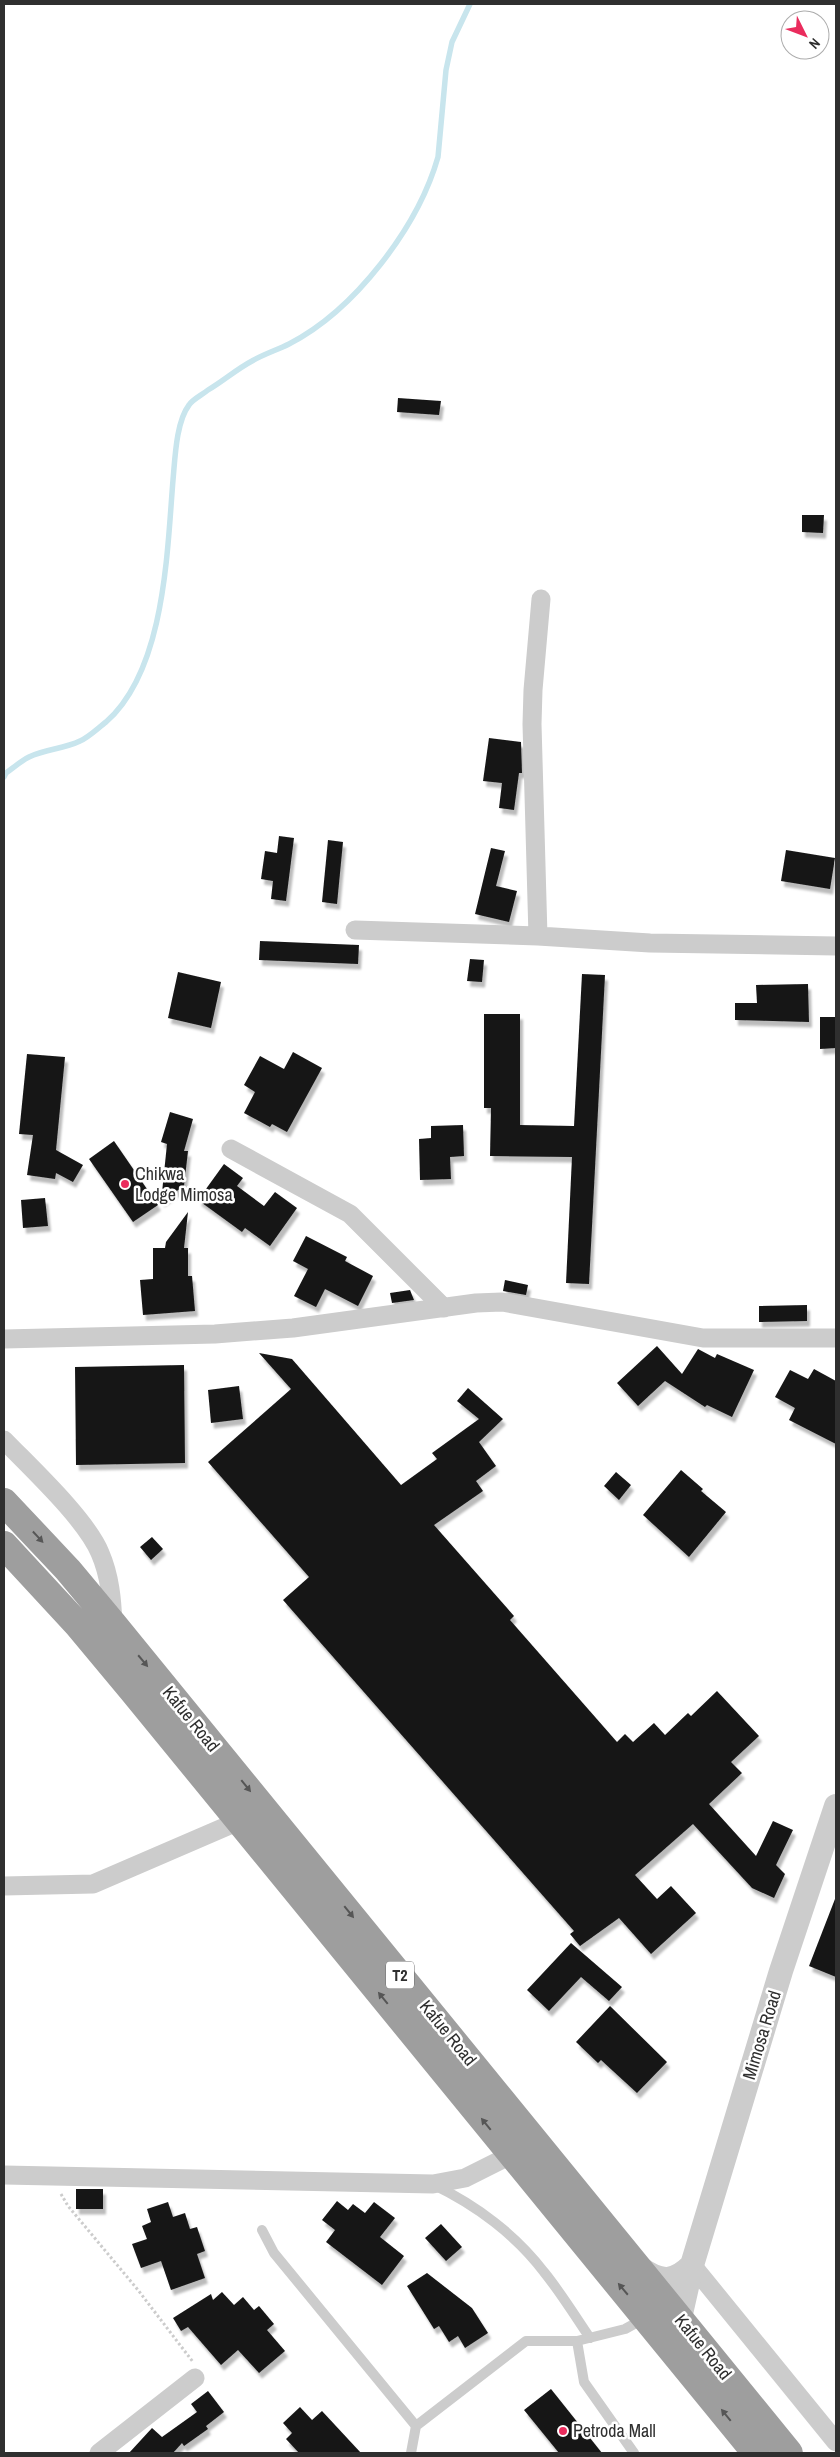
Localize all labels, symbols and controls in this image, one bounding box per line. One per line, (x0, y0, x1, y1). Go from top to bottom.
north arrow (780, 10, 830, 60)
text: N (805, 35, 824, 53)
place label: Chikwa Lodge Mimosa (135, 1161, 233, 1207)
marker: Chikwa Lodge Mimosa (119, 1178, 131, 1190)
one-way arrow (32, 1531, 44, 1543)
one-way arrow (138, 1654, 149, 1667)
street label: Kafue Road (157, 1681, 226, 1757)
one-way arrow (241, 1780, 252, 1793)
one-way arrow (344, 1905, 355, 1918)
road number: T2 (386, 1962, 414, 1988)
street label: Mimosa Road (736, 1987, 787, 2082)
one-way arrow (378, 1992, 389, 2005)
street label: Kafue Road (414, 1995, 483, 2071)
one-way arrow (480, 2118, 491, 2131)
one-way arrow (617, 2284, 629, 2296)
street label: Kafue Road (669, 2309, 738, 2385)
one-way arrow (720, 2409, 731, 2422)
place label: Petroda Mall (573, 2418, 656, 2443)
marker: Petroda Mall (557, 2425, 569, 2437)

